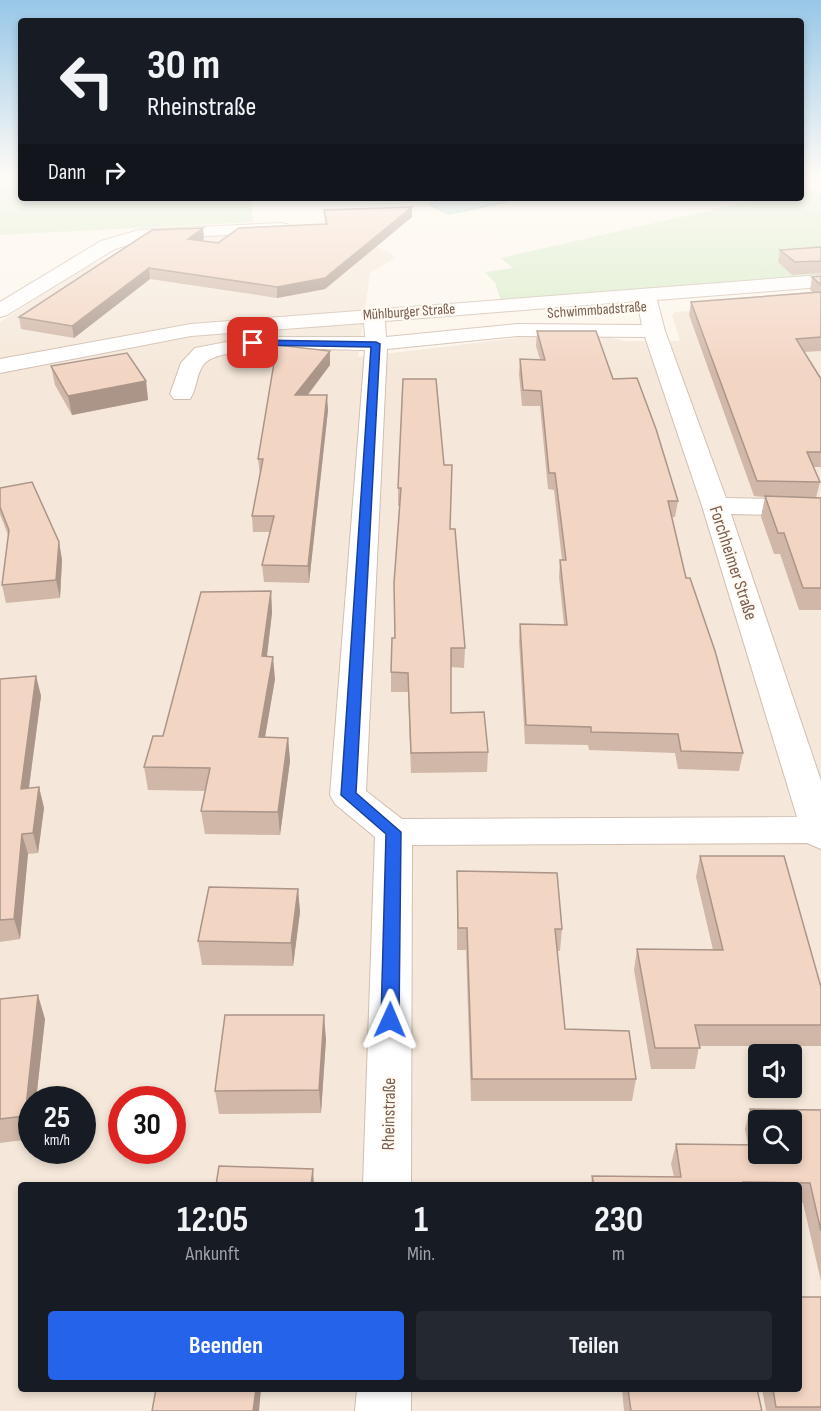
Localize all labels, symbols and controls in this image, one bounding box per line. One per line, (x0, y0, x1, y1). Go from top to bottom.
text: 30 m (147, 40, 220, 91)
icon: left (48, 42, 126, 120)
text: Rheinstraße (147, 91, 256, 123)
icon: right (98, 156, 131, 189)
text: Dann (48, 159, 86, 186)
street label: Schwimmbadstraße (547, 297, 647, 323)
street label: Mühlburger Straße (362, 299, 456, 325)
pin (227, 317, 278, 368)
icon: arrive (236, 326, 269, 359)
street label: Forchheimer Straße (705, 503, 761, 623)
position arrow (358, 988, 422, 1052)
map controls (748, 1044, 802, 1164)
button: sound (748, 1044, 802, 1098)
street label: Rheinstraße (378, 1077, 400, 1151)
speed limit sign: 30 (108, 1086, 186, 1164)
text: 25 (44, 1100, 70, 1136)
button: search (748, 1110, 802, 1164)
text: km/h (44, 1131, 70, 1150)
text: 12:05 (177, 1199, 248, 1242)
text: 1 (414, 1199, 428, 1242)
text: 230 (594, 1199, 643, 1242)
text: Ankunft (186, 1242, 240, 1266)
text: Min. (407, 1242, 435, 1266)
text: m (612, 1242, 625, 1266)
button: Beenden (48, 1311, 404, 1380)
button: Teilen (416, 1311, 772, 1380)

